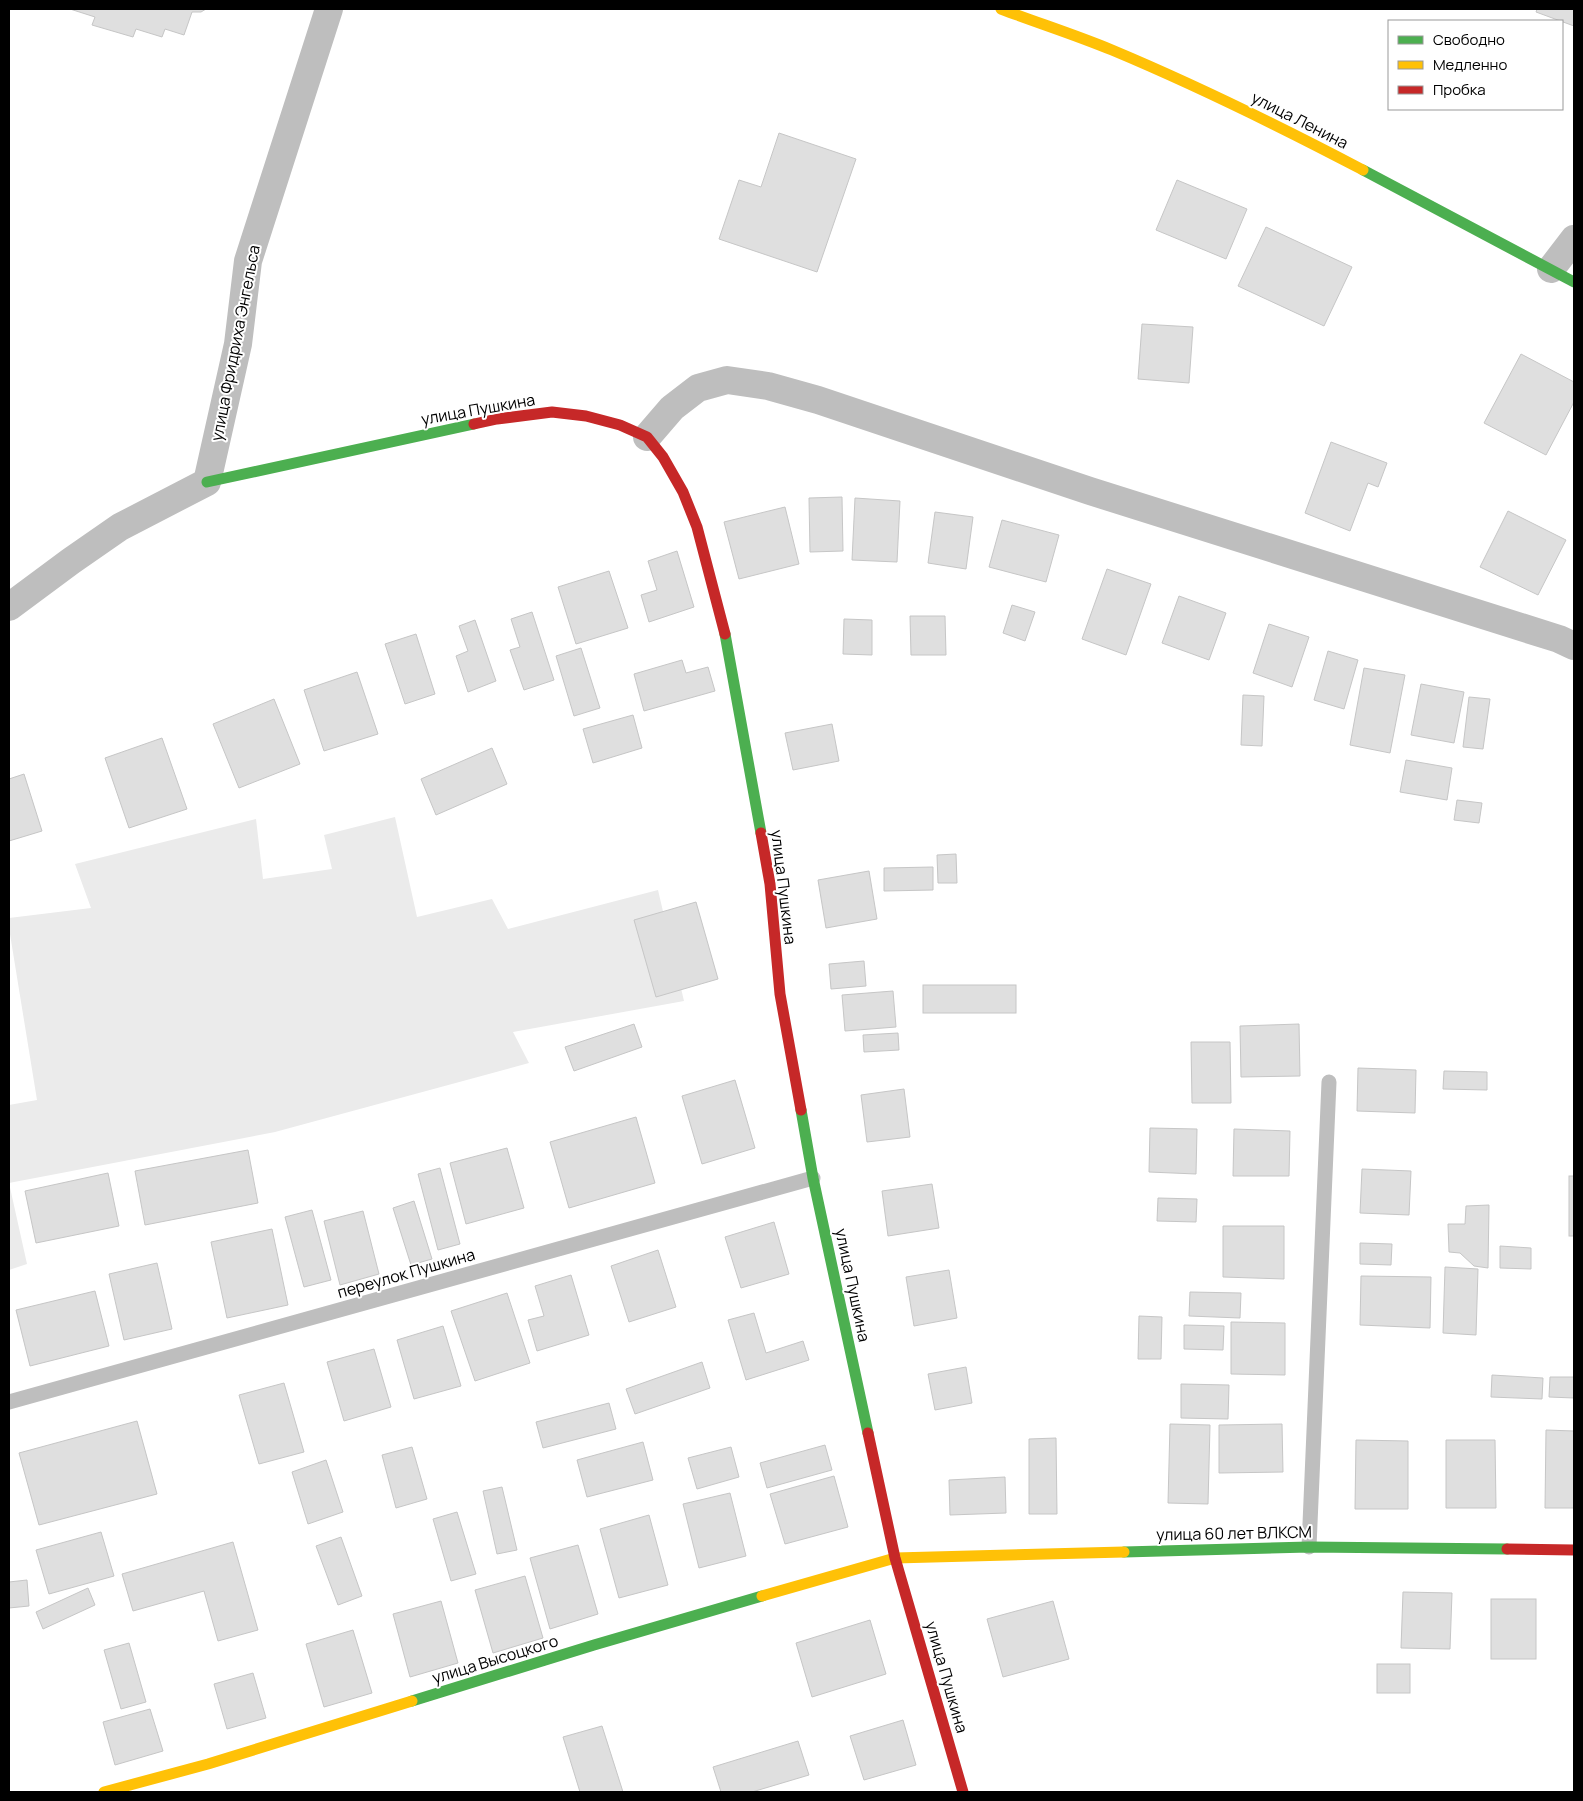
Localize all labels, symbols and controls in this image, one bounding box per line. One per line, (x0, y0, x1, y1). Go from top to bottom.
legend (1388, 20, 1563, 110)
text: Свободно (1433, 29, 1505, 50)
text: Медленно (1433, 54, 1507, 75)
text: Пробка (1433, 79, 1486, 100)
street label: улица Ленина (1248, 86, 1352, 154)
street label: улица Фридриха Энгельса (205, 243, 265, 443)
street label: улица Пушкина (419, 388, 537, 430)
street label: улица Пушкина (766, 828, 802, 946)
street label: улица Пушкина (830, 1226, 876, 1344)
street label: переулок Пушкина (335, 1243, 477, 1303)
street label: улица 60 лет ВЛКСМ (1156, 1521, 1312, 1545)
street label: улица Пушкина (921, 1618, 973, 1736)
street label: улица Высоцкого (429, 1629, 561, 1689)

